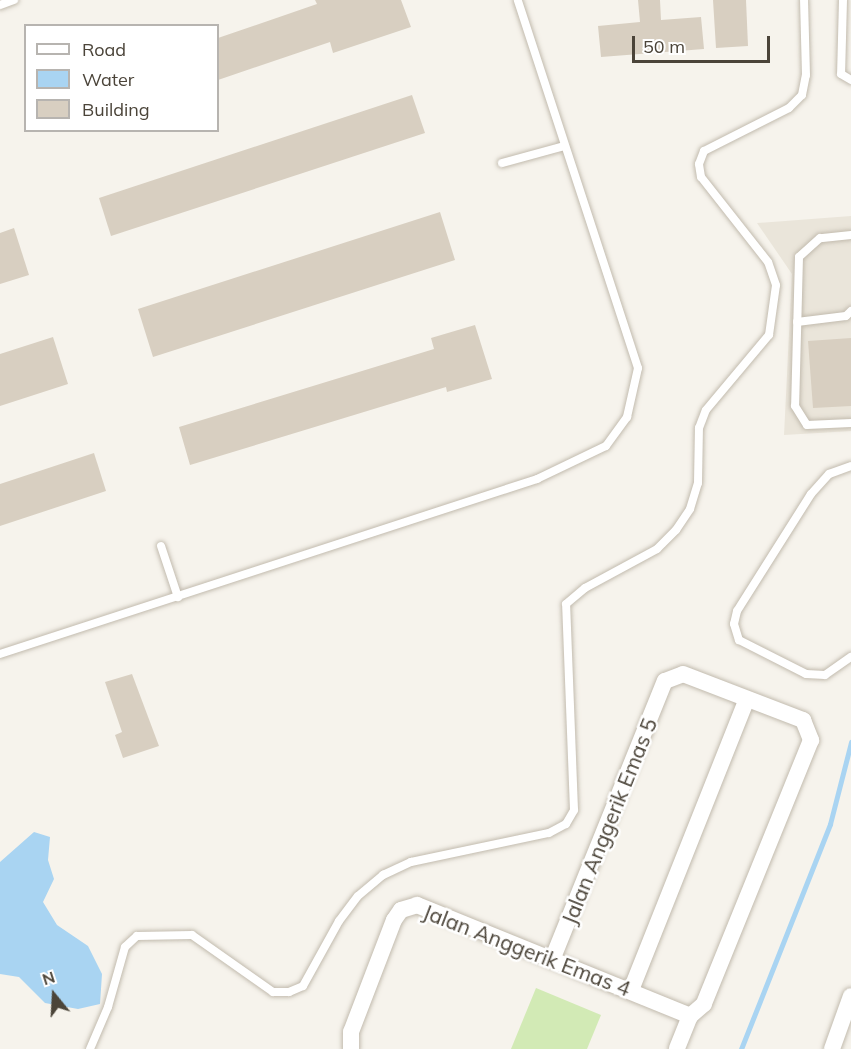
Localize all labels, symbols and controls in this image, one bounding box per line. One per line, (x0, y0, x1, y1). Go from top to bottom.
legend (24, 24, 219, 132)
scale bar (635, 24, 773, 62)
text: 50 m (643, 35, 685, 58)
text: Road (82, 38, 126, 61)
text: Water (82, 68, 134, 91)
text: Building (82, 98, 150, 121)
street label: Jalan Anggerik Emas 5 (556, 714, 662, 928)
street label: Jalan Anggerik Emas 4 (420, 899, 634, 1001)
north arrow (24, 965, 84, 1025)
text: N (40, 967, 57, 989)

